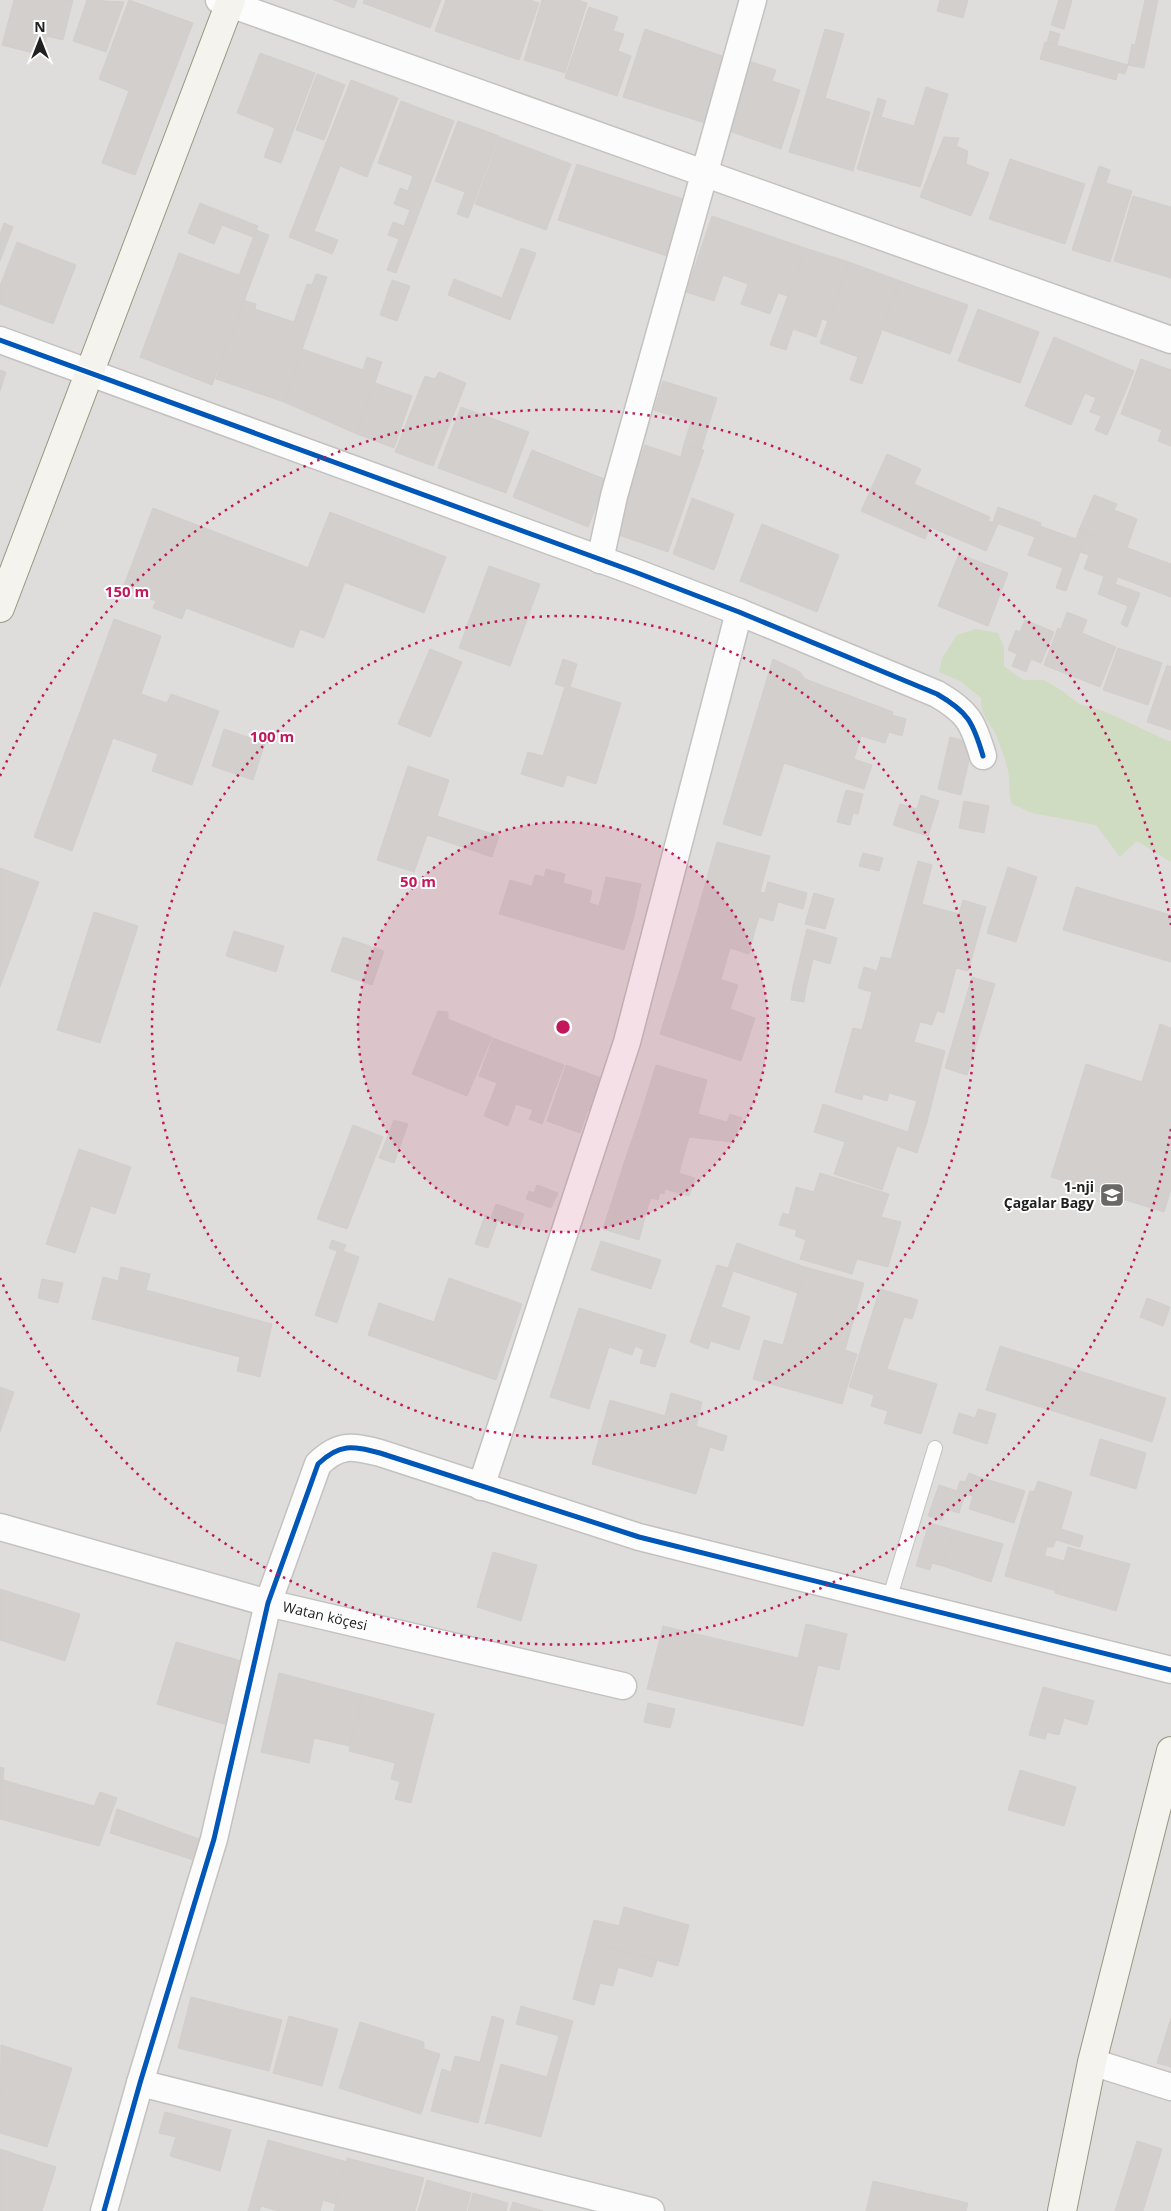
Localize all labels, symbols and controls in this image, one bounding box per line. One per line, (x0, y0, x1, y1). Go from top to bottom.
north arrow (15, 15, 65, 65)
text: N (34, 17, 46, 36)
text: 150 m (105, 581, 149, 601)
text: 100 m (250, 726, 294, 746)
text: 50 m (400, 871, 436, 891)
centre of rings (554, 1018, 572, 1036)
place label: 1-nji Çagalar Bagy (1004, 1177, 1094, 1212)
school or university icon: 1-nji Çagalar Bagy (1099, 1182, 1125, 1208)
street label: Watan köçesi (281, 1597, 369, 1634)

